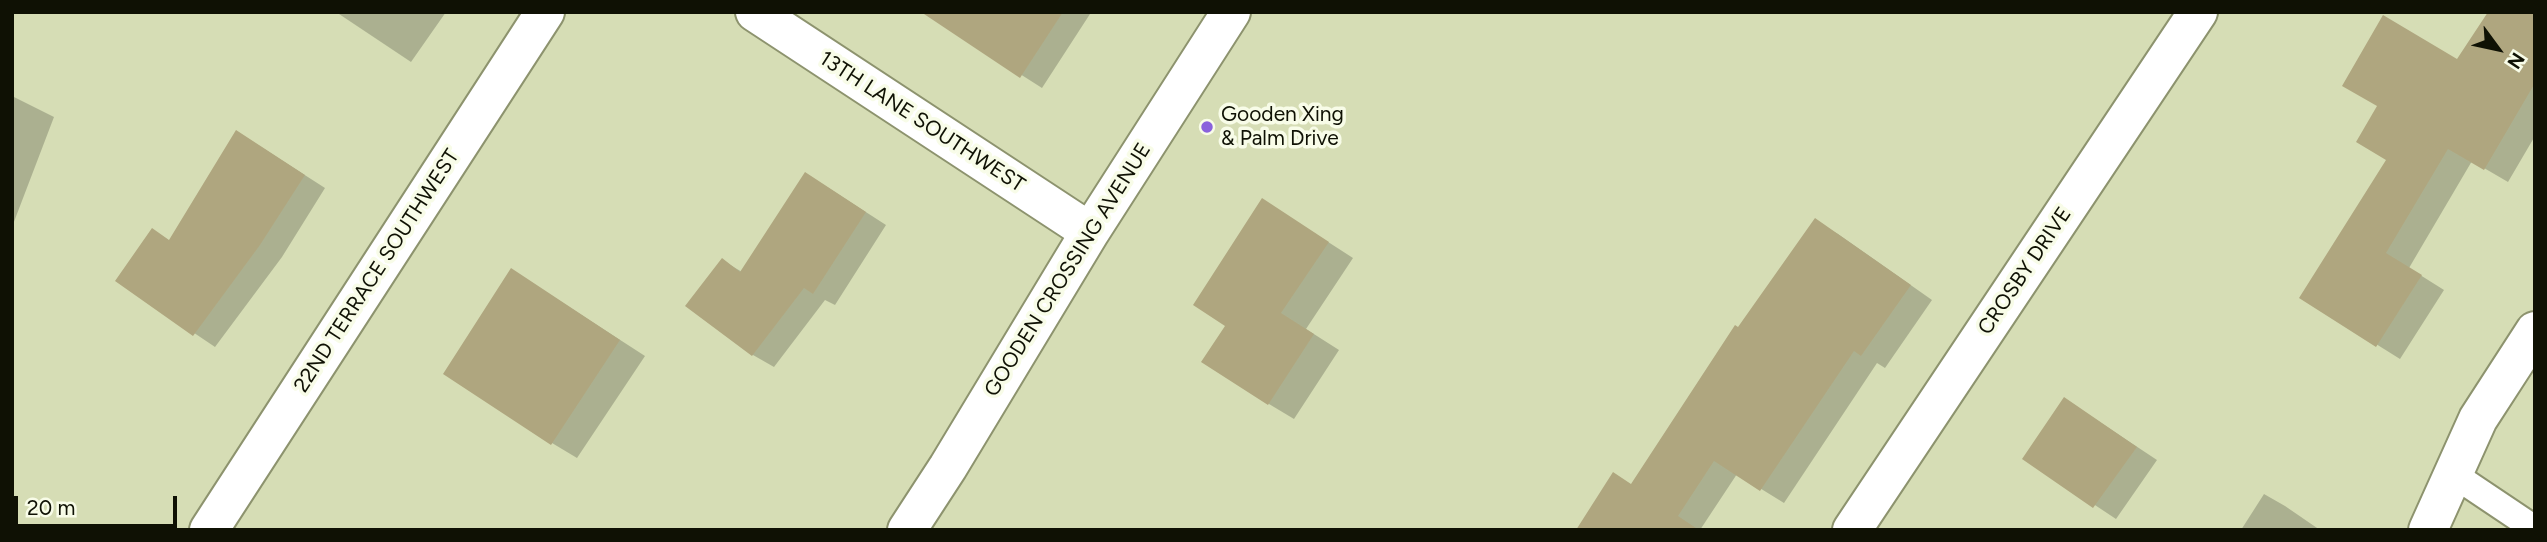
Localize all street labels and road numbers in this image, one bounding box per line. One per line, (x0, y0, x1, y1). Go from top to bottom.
street label: 13TH LANE SOUTHWEST (815, 46, 1029, 198)
street label: GOODEN CROSSING AVENUE (979, 139, 1157, 401)
street label: 22ND TERRACE SOUTHWEST (289, 145, 465, 397)
street label: CROSBY DRIVE (1973, 202, 2077, 340)

